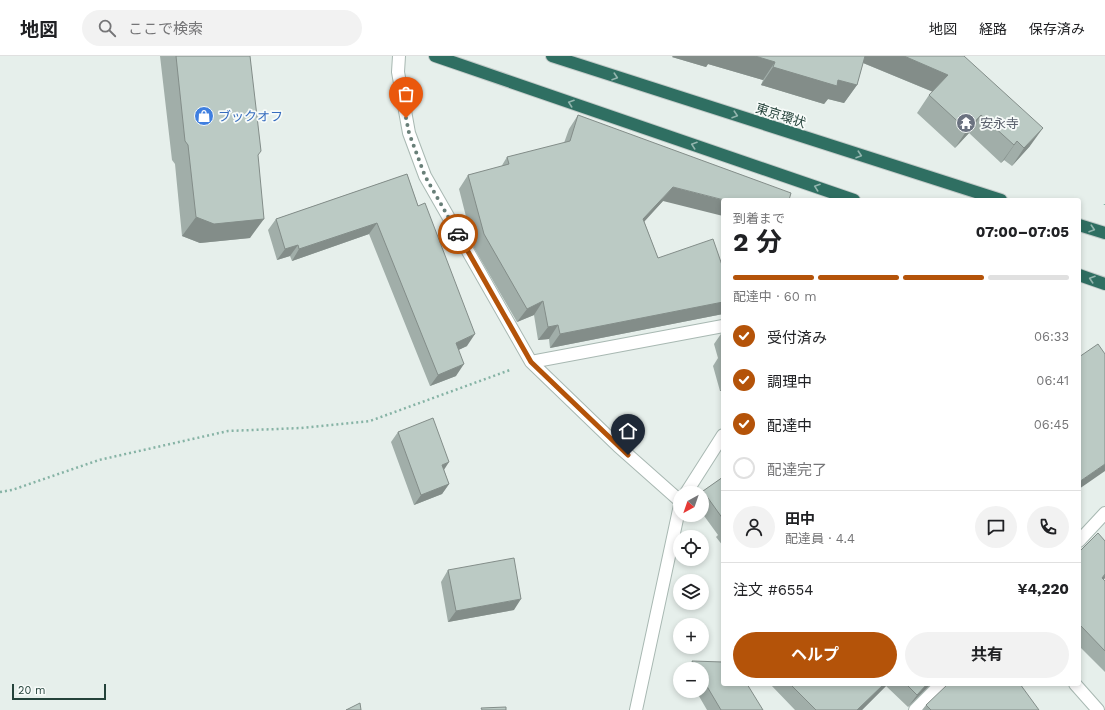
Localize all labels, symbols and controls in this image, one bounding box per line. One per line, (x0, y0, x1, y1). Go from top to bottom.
search box (82, 10, 362, 46)
icon: search (96, 17, 118, 39)
text: 地図 (20, 18, 58, 41)
text: ここで検索 (128, 20, 203, 38)
text: 地図 (929, 21, 957, 37)
text: 経路 (979, 21, 1007, 37)
text: 保存済み (1029, 21, 1085, 37)
one-way arrow (612, 72, 619, 80)
pin (389, 77, 423, 118)
icon: bag (395, 83, 417, 105)
one-way arrow (567, 99, 574, 108)
street label: 東京環状 (754, 100, 808, 131)
shop icon: ブックオフ (193, 105, 215, 127)
place label: ブックオフ (218, 109, 283, 124)
one-way arrow (731, 110, 738, 119)
temple icon: 安永寺 (955, 112, 977, 134)
place label: 安永寺 (980, 116, 1019, 131)
one-way arrow (690, 141, 697, 150)
one-way arrow (855, 150, 862, 158)
one-way arrow (813, 184, 820, 192)
text: 到着まで (733, 211, 785, 226)
courier (438, 214, 478, 254)
icon: car (447, 223, 469, 245)
text: 07:00–07:05 (976, 223, 1069, 241)
one-way arrow (1088, 224, 1095, 233)
text: 2 分 (733, 227, 782, 257)
one-way arrow (1089, 276, 1096, 284)
text: 配達中 · 60 m (733, 289, 817, 304)
icon: check (733, 325, 755, 347)
text: 受付済み (767, 329, 827, 347)
text: 06:33 (1034, 329, 1069, 344)
icon: check (733, 369, 755, 391)
text: 調理中 (767, 373, 812, 391)
text: 06:41 (1036, 373, 1069, 388)
icon: check (733, 413, 755, 435)
pin (611, 414, 645, 455)
text: 配達中 (767, 417, 812, 435)
text: 06:45 (1034, 417, 1069, 432)
icon: home (617, 420, 639, 442)
text: 配達完了 (767, 461, 827, 479)
north arrow (673, 486, 709, 522)
map controls (673, 486, 709, 698)
button: person (733, 506, 775, 548)
button: chat (975, 506, 1017, 548)
button: phone (1027, 506, 1069, 548)
text: 田中 (785, 510, 815, 528)
button: locate (673, 530, 709, 566)
text: 配達員 · 4.4 (785, 531, 855, 546)
button: layers (673, 574, 709, 610)
text: ¥4,220 (1017, 580, 1069, 598)
text: 注文 #6554 (733, 581, 813, 599)
button: + (673, 618, 709, 654)
button: ヘルプ (733, 632, 897, 678)
button: 共有 (905, 632, 1069, 678)
button: − (673, 662, 709, 698)
scale bar (12, 682, 106, 701)
text: 20 m (18, 684, 46, 697)

